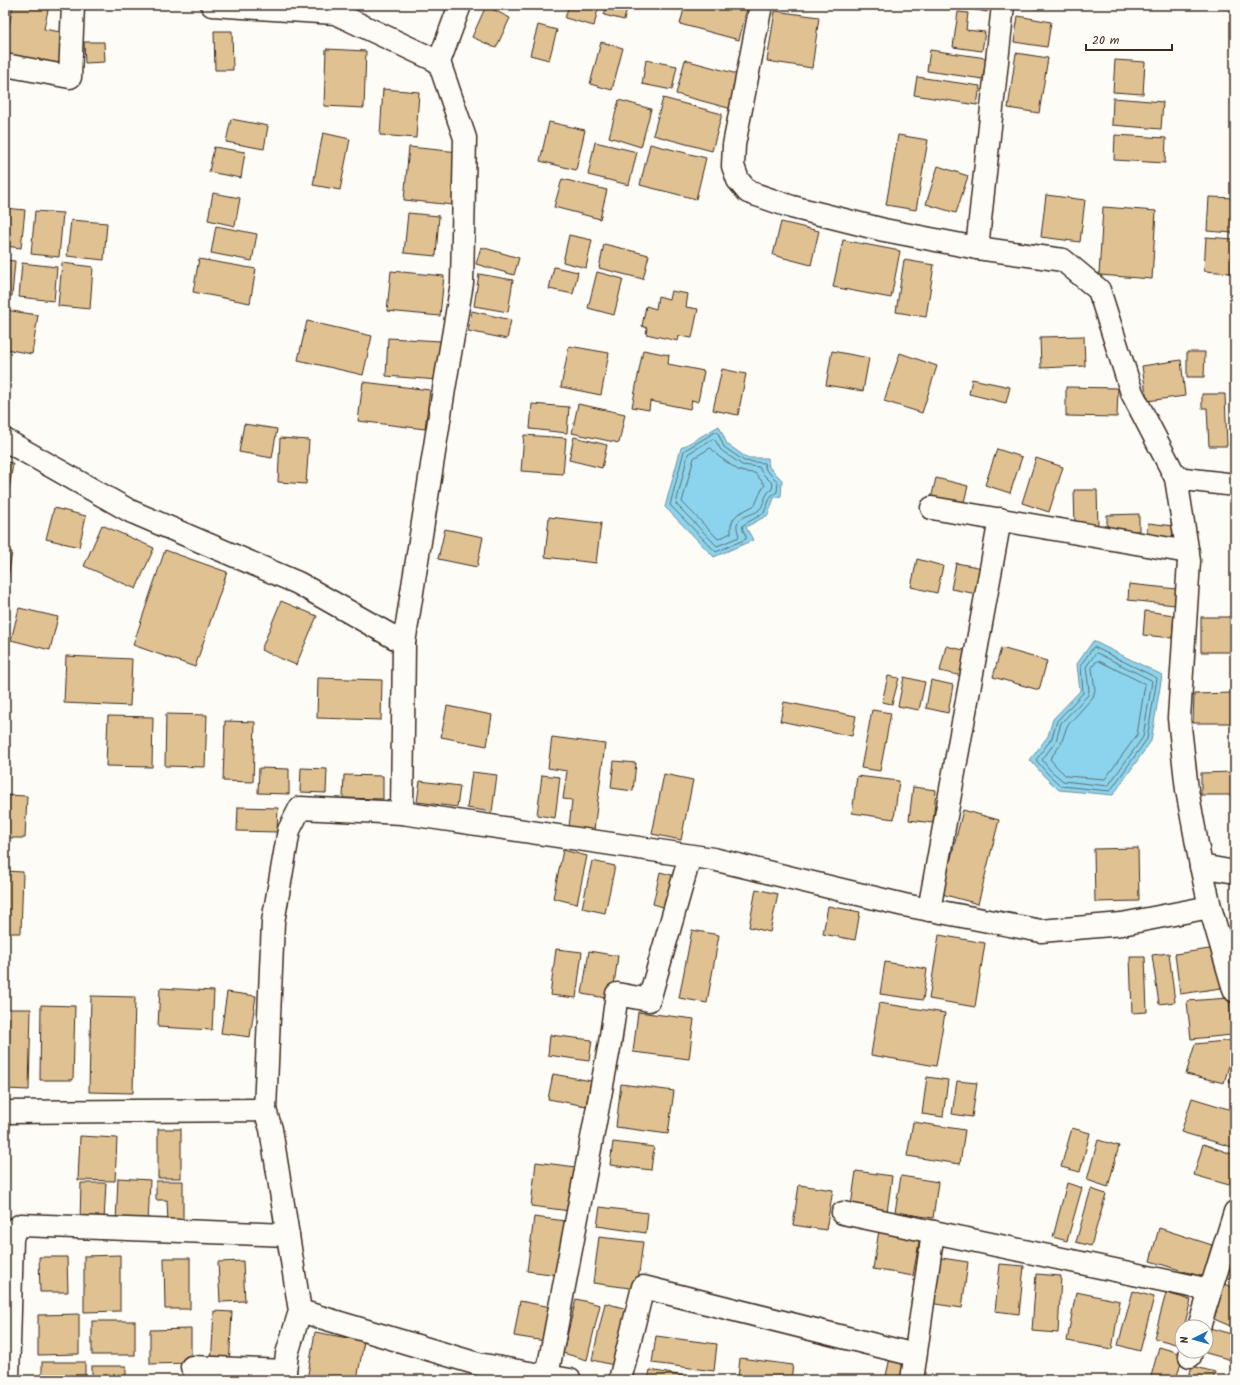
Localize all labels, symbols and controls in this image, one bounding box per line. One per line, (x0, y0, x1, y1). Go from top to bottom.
scale bar (1086, 26, 1172, 52)
text: 20 m (1092, 31, 1120, 50)
north arrow (1174, 1319, 1214, 1359)
text: N (1176, 1335, 1194, 1344)

